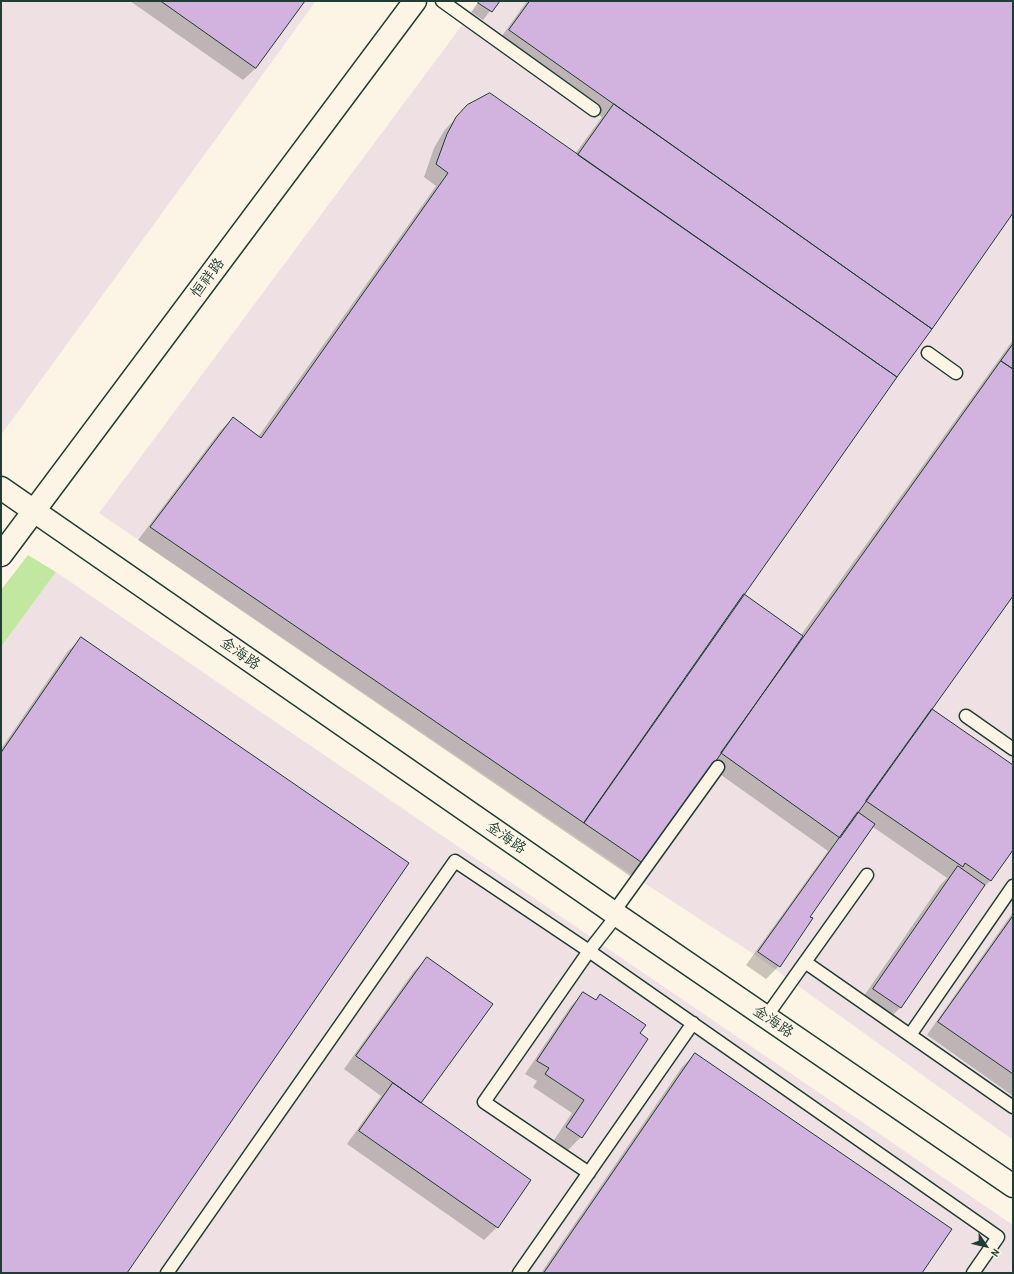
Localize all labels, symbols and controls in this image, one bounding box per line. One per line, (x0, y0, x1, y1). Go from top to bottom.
street label: 恒祥路 (187, 255, 229, 301)
street label: 金海路 (216, 634, 264, 674)
street label: 金海路 (482, 818, 530, 858)
street label: 金海路 (749, 1002, 797, 1042)
north arrow (966, 1226, 1006, 1266)
text: N (988, 1246, 1003, 1259)

